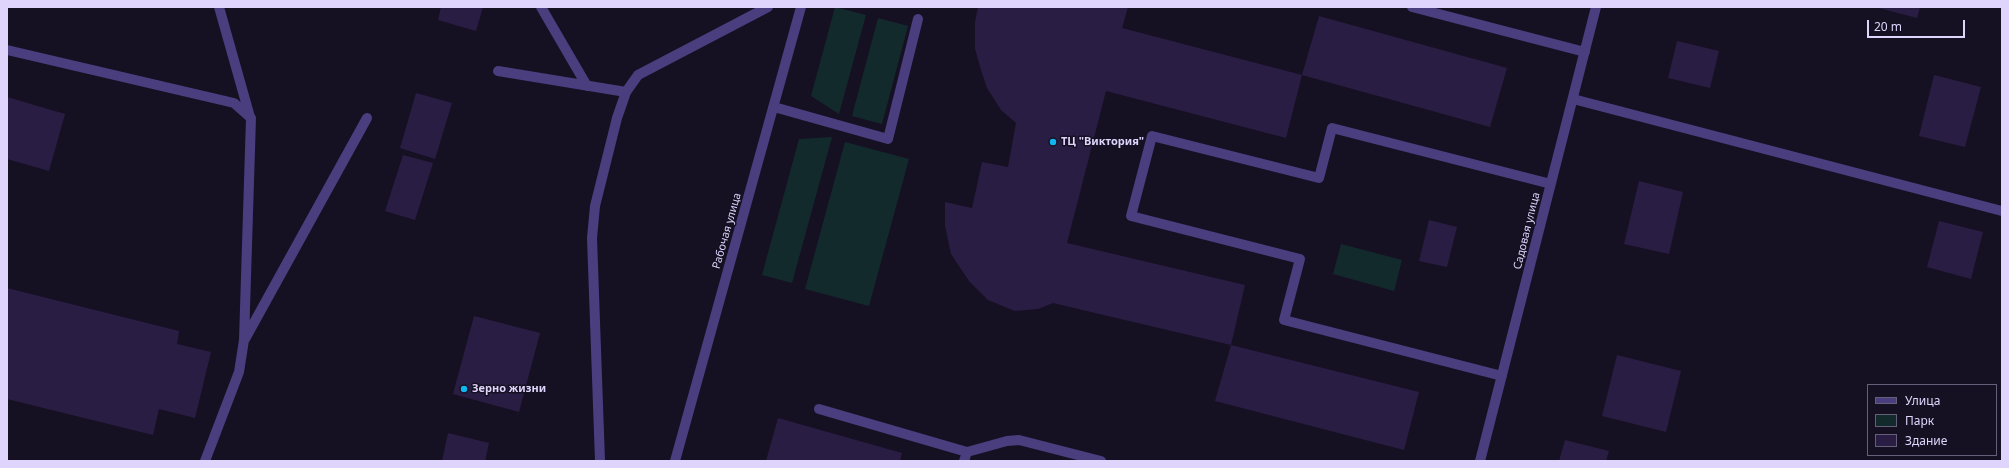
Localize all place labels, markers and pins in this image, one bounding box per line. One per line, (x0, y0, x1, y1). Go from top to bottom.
place label: ТЦ "Виктория" (1061, 135, 1144, 149)
marker: ТЦ "Виктория" (1048, 137, 1058, 147)
place label: Зерно жизни (472, 382, 546, 396)
marker: Зерно жизни (459, 384, 469, 394)

